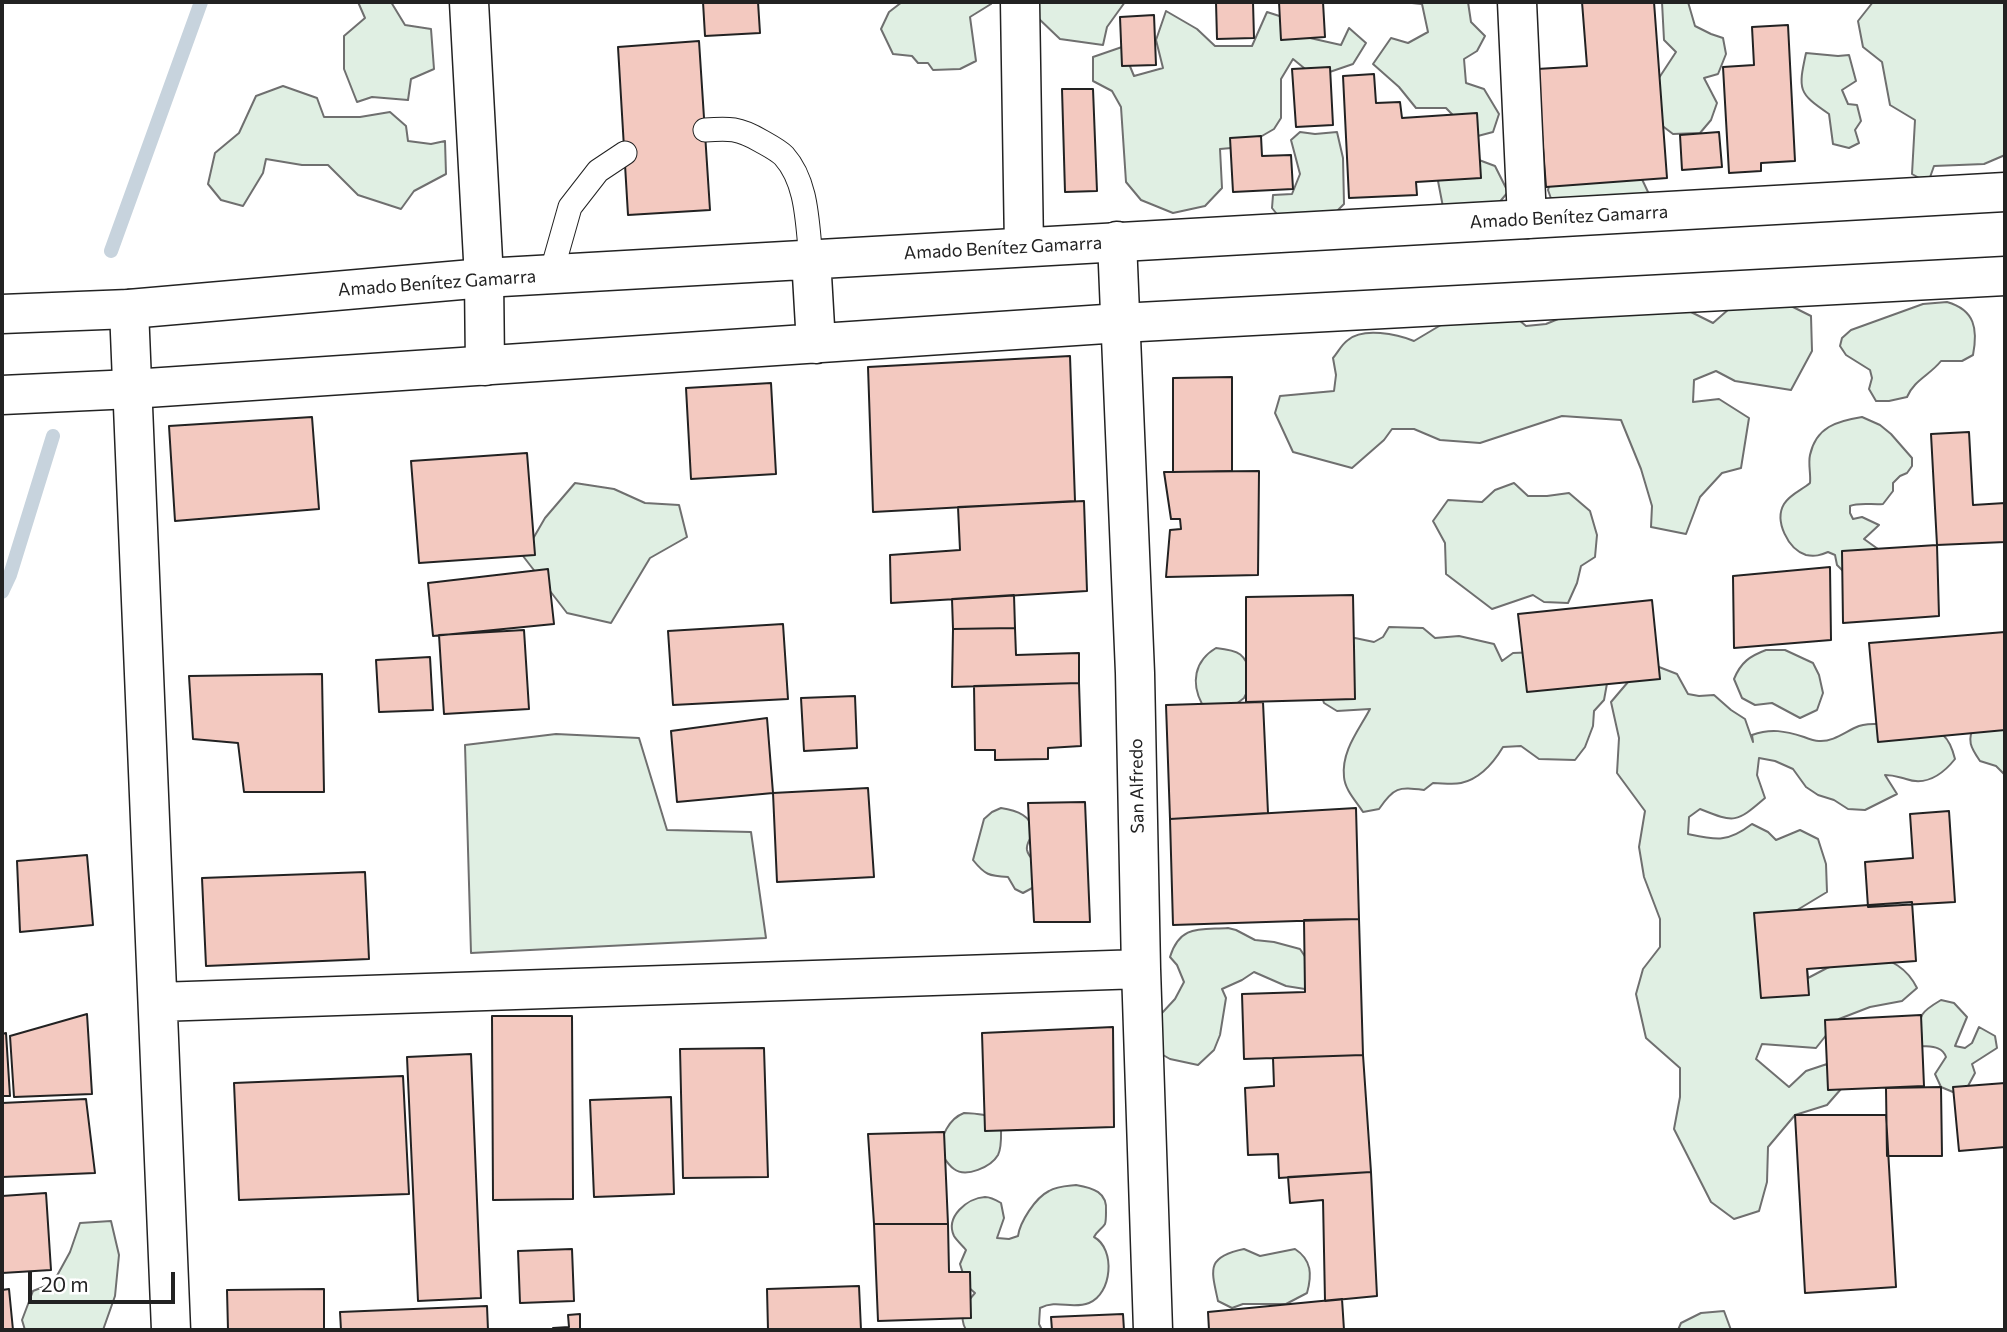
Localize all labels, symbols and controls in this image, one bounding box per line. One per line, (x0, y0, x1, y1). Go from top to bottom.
street label: Amado Benítez Gamarra (1469, 201, 1669, 233)
street label: Amado Benítez Gamarra (903, 232, 1103, 264)
street label: Amado Benítez Gamarra (337, 265, 537, 301)
street label: San Alfredo (1125, 738, 1149, 834)
scale bar (32, 1258, 178, 1302)
text: 20 m (41, 1271, 89, 1296)

